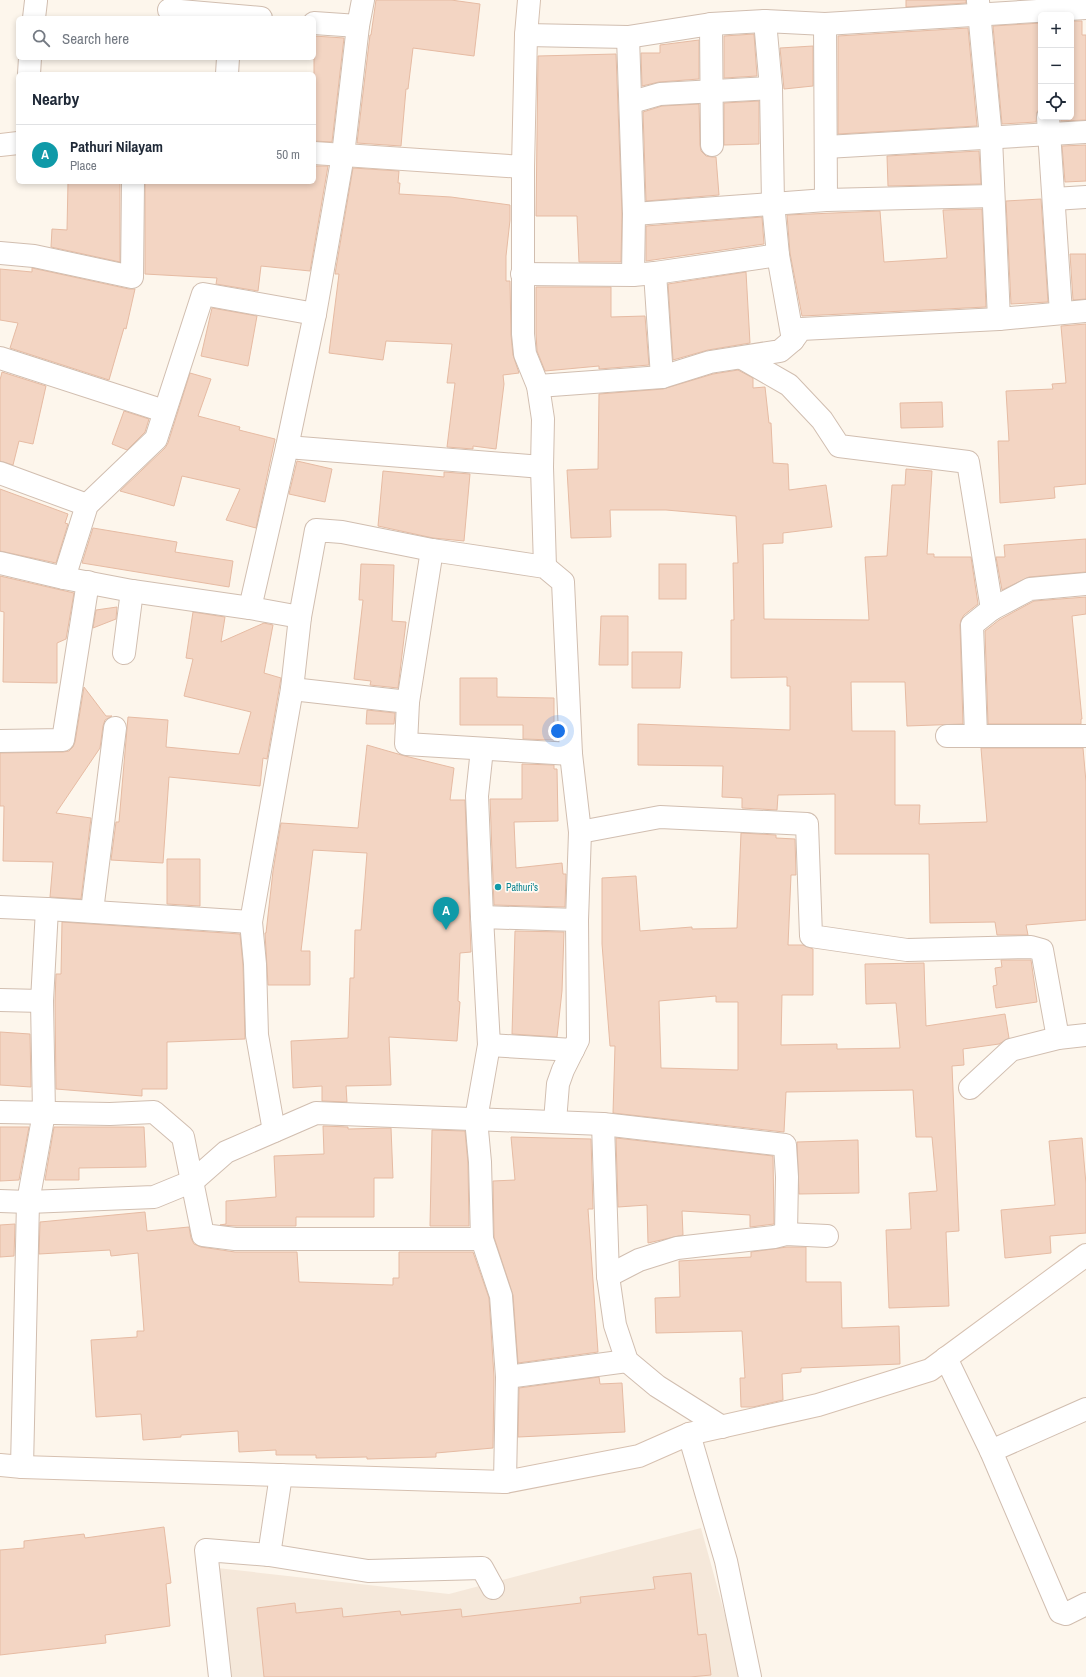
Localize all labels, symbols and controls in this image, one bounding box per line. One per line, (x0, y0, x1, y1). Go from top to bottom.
map controls (1038, 12, 1074, 120)
button: + (1038, 12, 1074, 48)
search box (16, 16, 316, 60)
icon: search (30, 27, 52, 49)
text: Search here (62, 28, 129, 49)
button: − (1038, 48, 1074, 84)
button: locate (1038, 84, 1074, 120)
text: Nearby (32, 87, 79, 110)
text: Pathuri Nilayam (70, 136, 163, 157)
text: A (41, 146, 49, 163)
text: 50 m (276, 146, 300, 163)
text: Place (70, 157, 97, 174)
your location (548, 721, 568, 741)
place label: Pathuri's (506, 881, 538, 894)
marker: Pathuri's (493, 882, 503, 892)
pin: A (433, 897, 459, 930)

